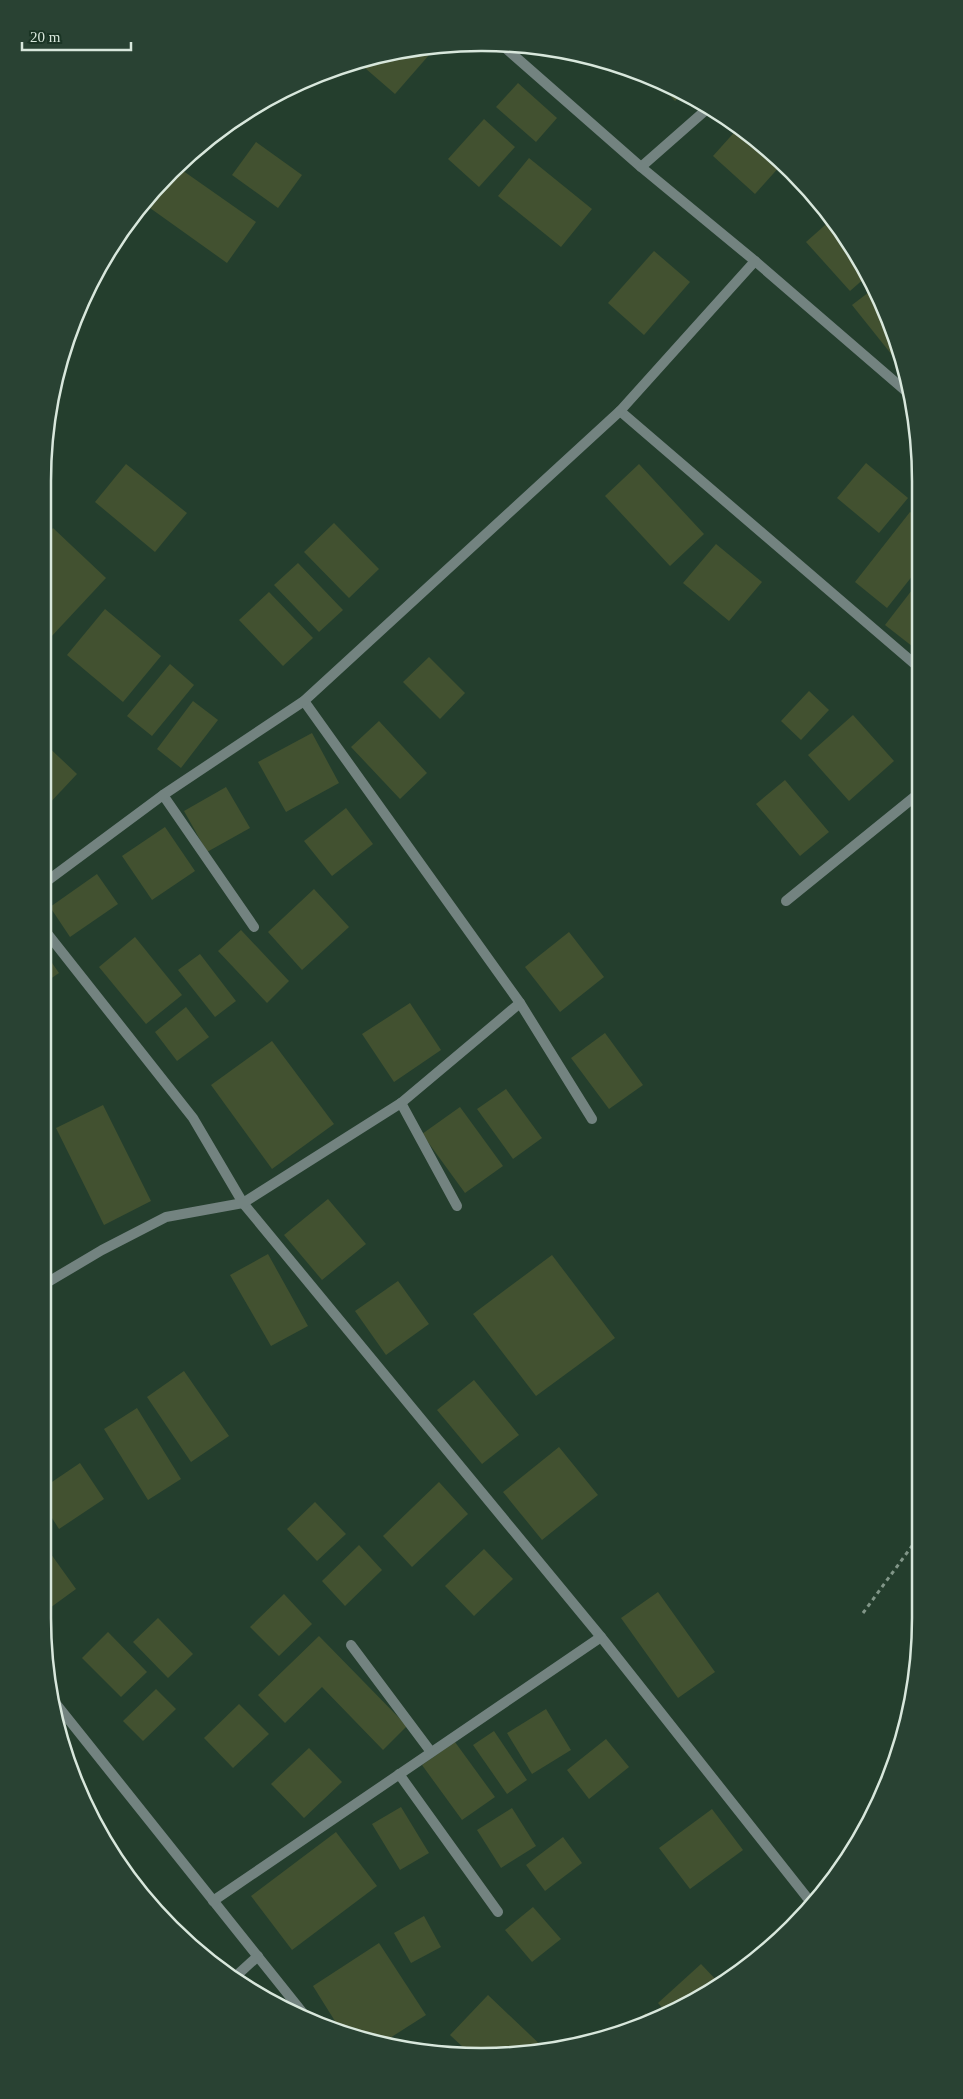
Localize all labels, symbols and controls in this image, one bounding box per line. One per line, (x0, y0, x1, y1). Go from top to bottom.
scale bar (22, 20, 131, 52)
text: 20 m (30, 29, 61, 45)

